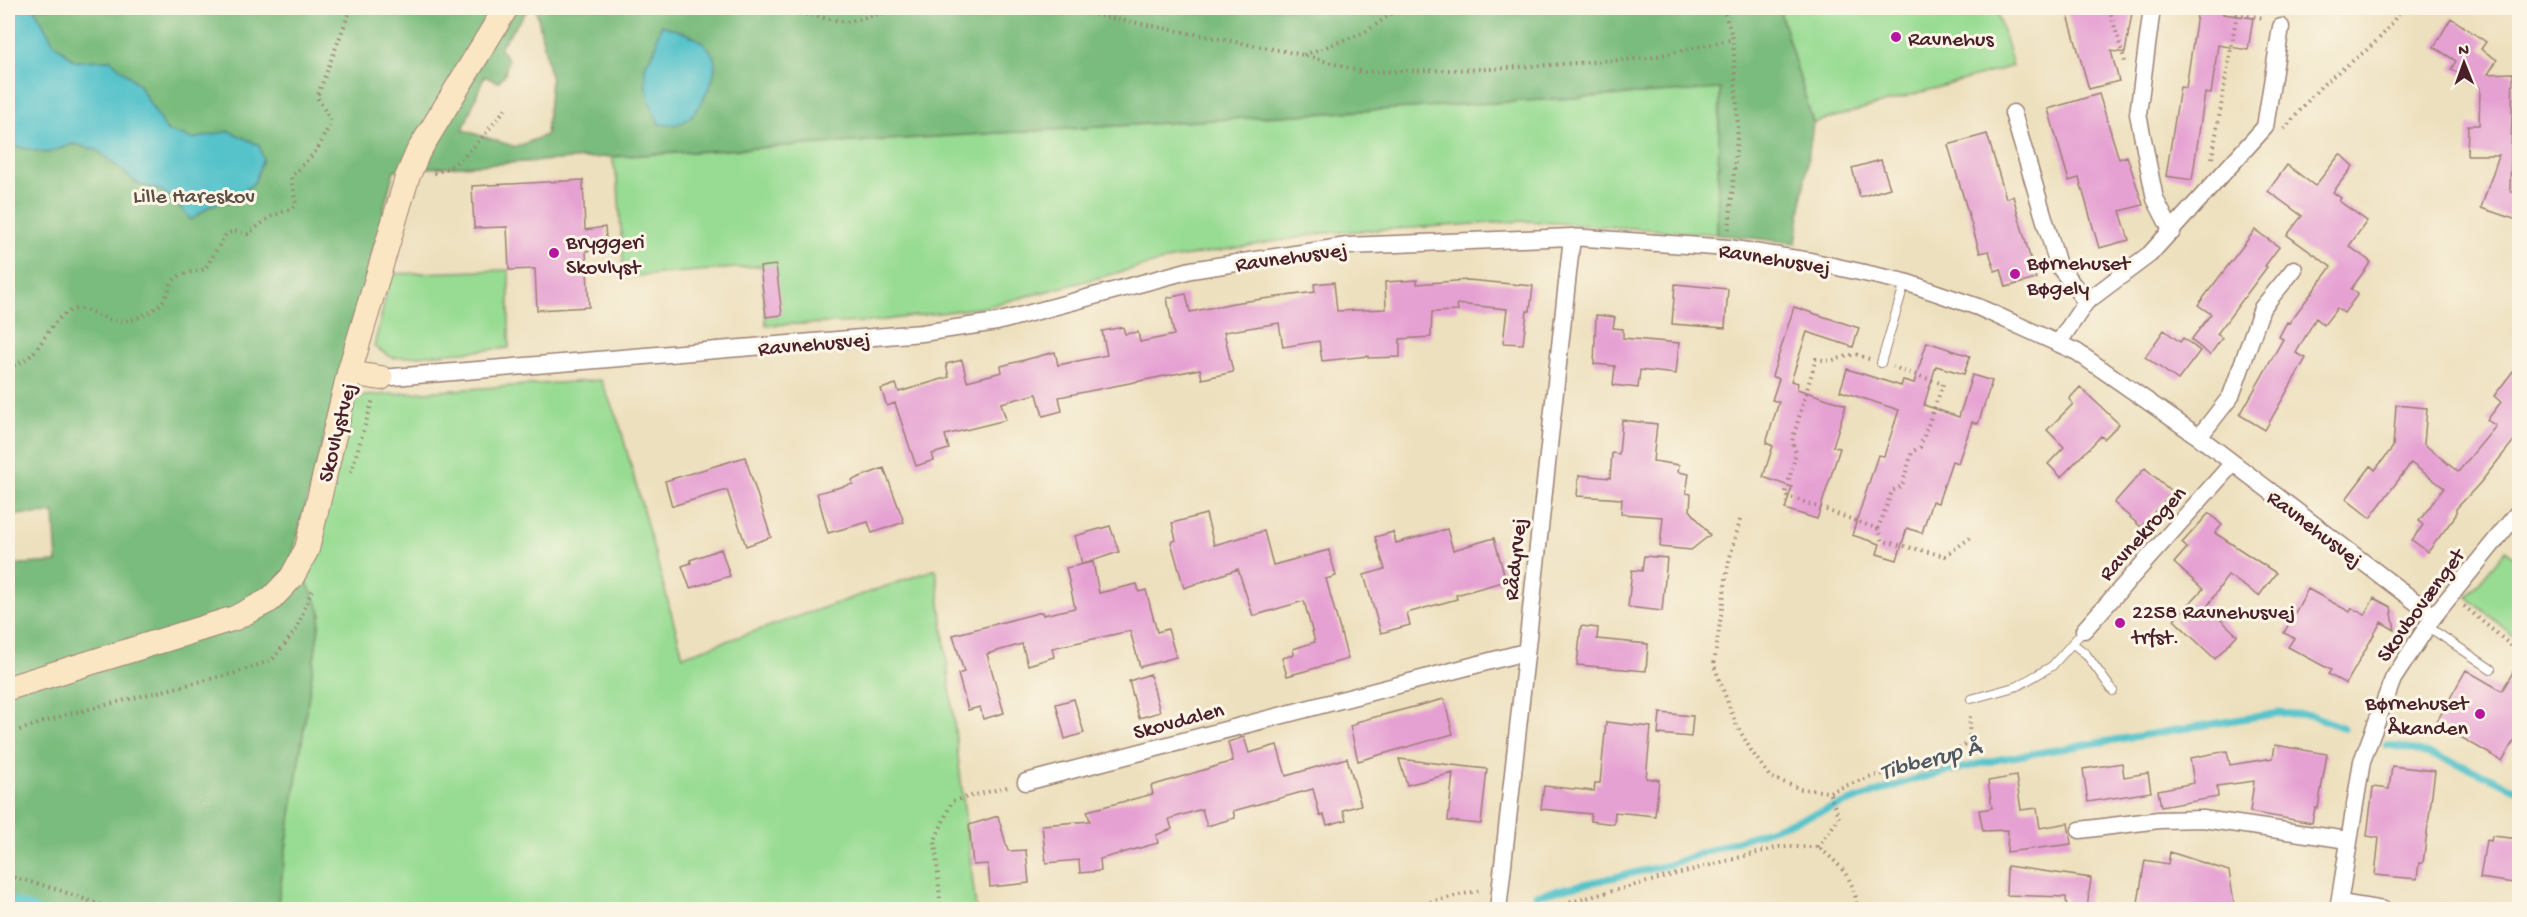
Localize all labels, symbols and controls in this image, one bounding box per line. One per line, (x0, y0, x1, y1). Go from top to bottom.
place label: Ravnehus (1908, 28, 1994, 54)
marker: Ravnehus (1889, 30, 1903, 44)
north arrow (2434, 33, 2494, 93)
text: N (2458, 42, 2470, 61)
park label: Lille Hareskov (133, 185, 255, 211)
place label: Bryggeri Skovlyst (565, 231, 645, 282)
street label: Ravnehusvej (1234, 238, 1349, 280)
street label: Ravnehusvej (1717, 239, 1832, 283)
marker: Bryggeri Skovlyst (547, 246, 561, 260)
place label: Børnehuset Bøgely (2026, 252, 2132, 303)
marker: Børnehuset Bøgely (2008, 267, 2022, 281)
street label: Ravnehusvej (757, 328, 872, 364)
street label: Skovlystvej (314, 381, 364, 485)
street label: Ravnekrogen (2095, 482, 2194, 587)
street label: Ravnehusvej (2261, 486, 2367, 575)
street label: Rådyrvej (1500, 517, 1534, 602)
street label: Skovbovænget (2372, 543, 2473, 668)
place label: 2258 Ravnehusvej trfst. (2130, 601, 2295, 652)
marker: 2258 Ravnehusvej trfst. (2113, 616, 2127, 630)
place label: Børnehuset Åkanden (2364, 692, 2470, 743)
street label: Skovdalen (1131, 698, 1228, 747)
marker: Børnehuset Åkanden (2473, 707, 2487, 721)
water label: Tibberup Å (1877, 733, 1986, 789)

